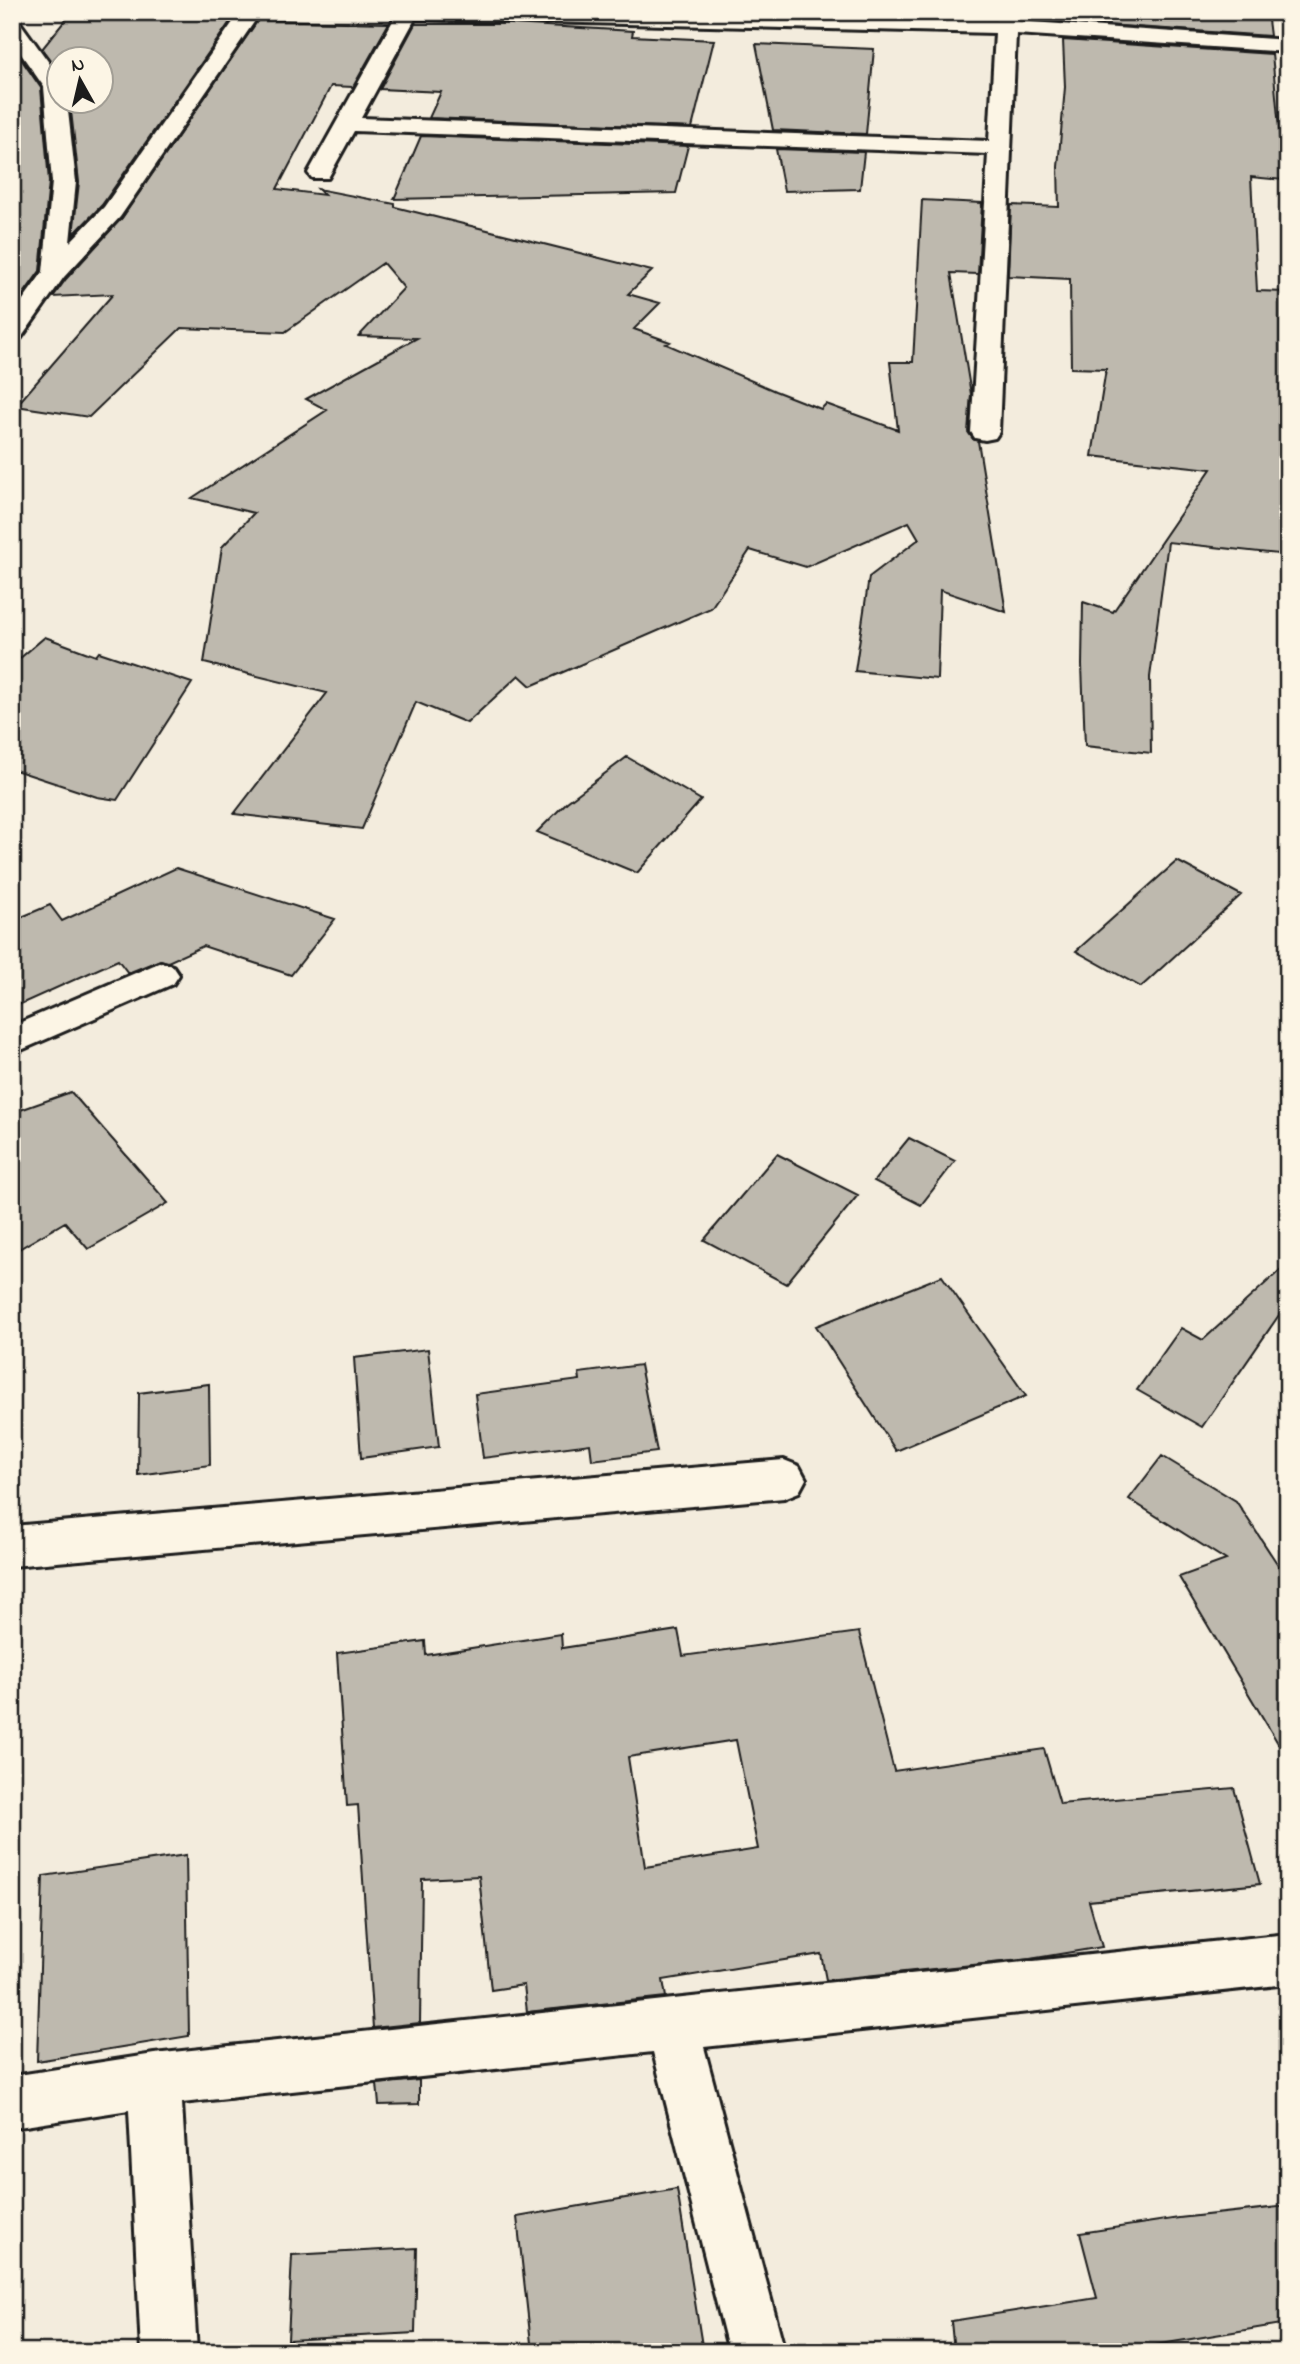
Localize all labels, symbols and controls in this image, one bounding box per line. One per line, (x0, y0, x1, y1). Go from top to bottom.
north arrow (46, 46, 116, 116)
text: N (70, 51, 86, 80)

